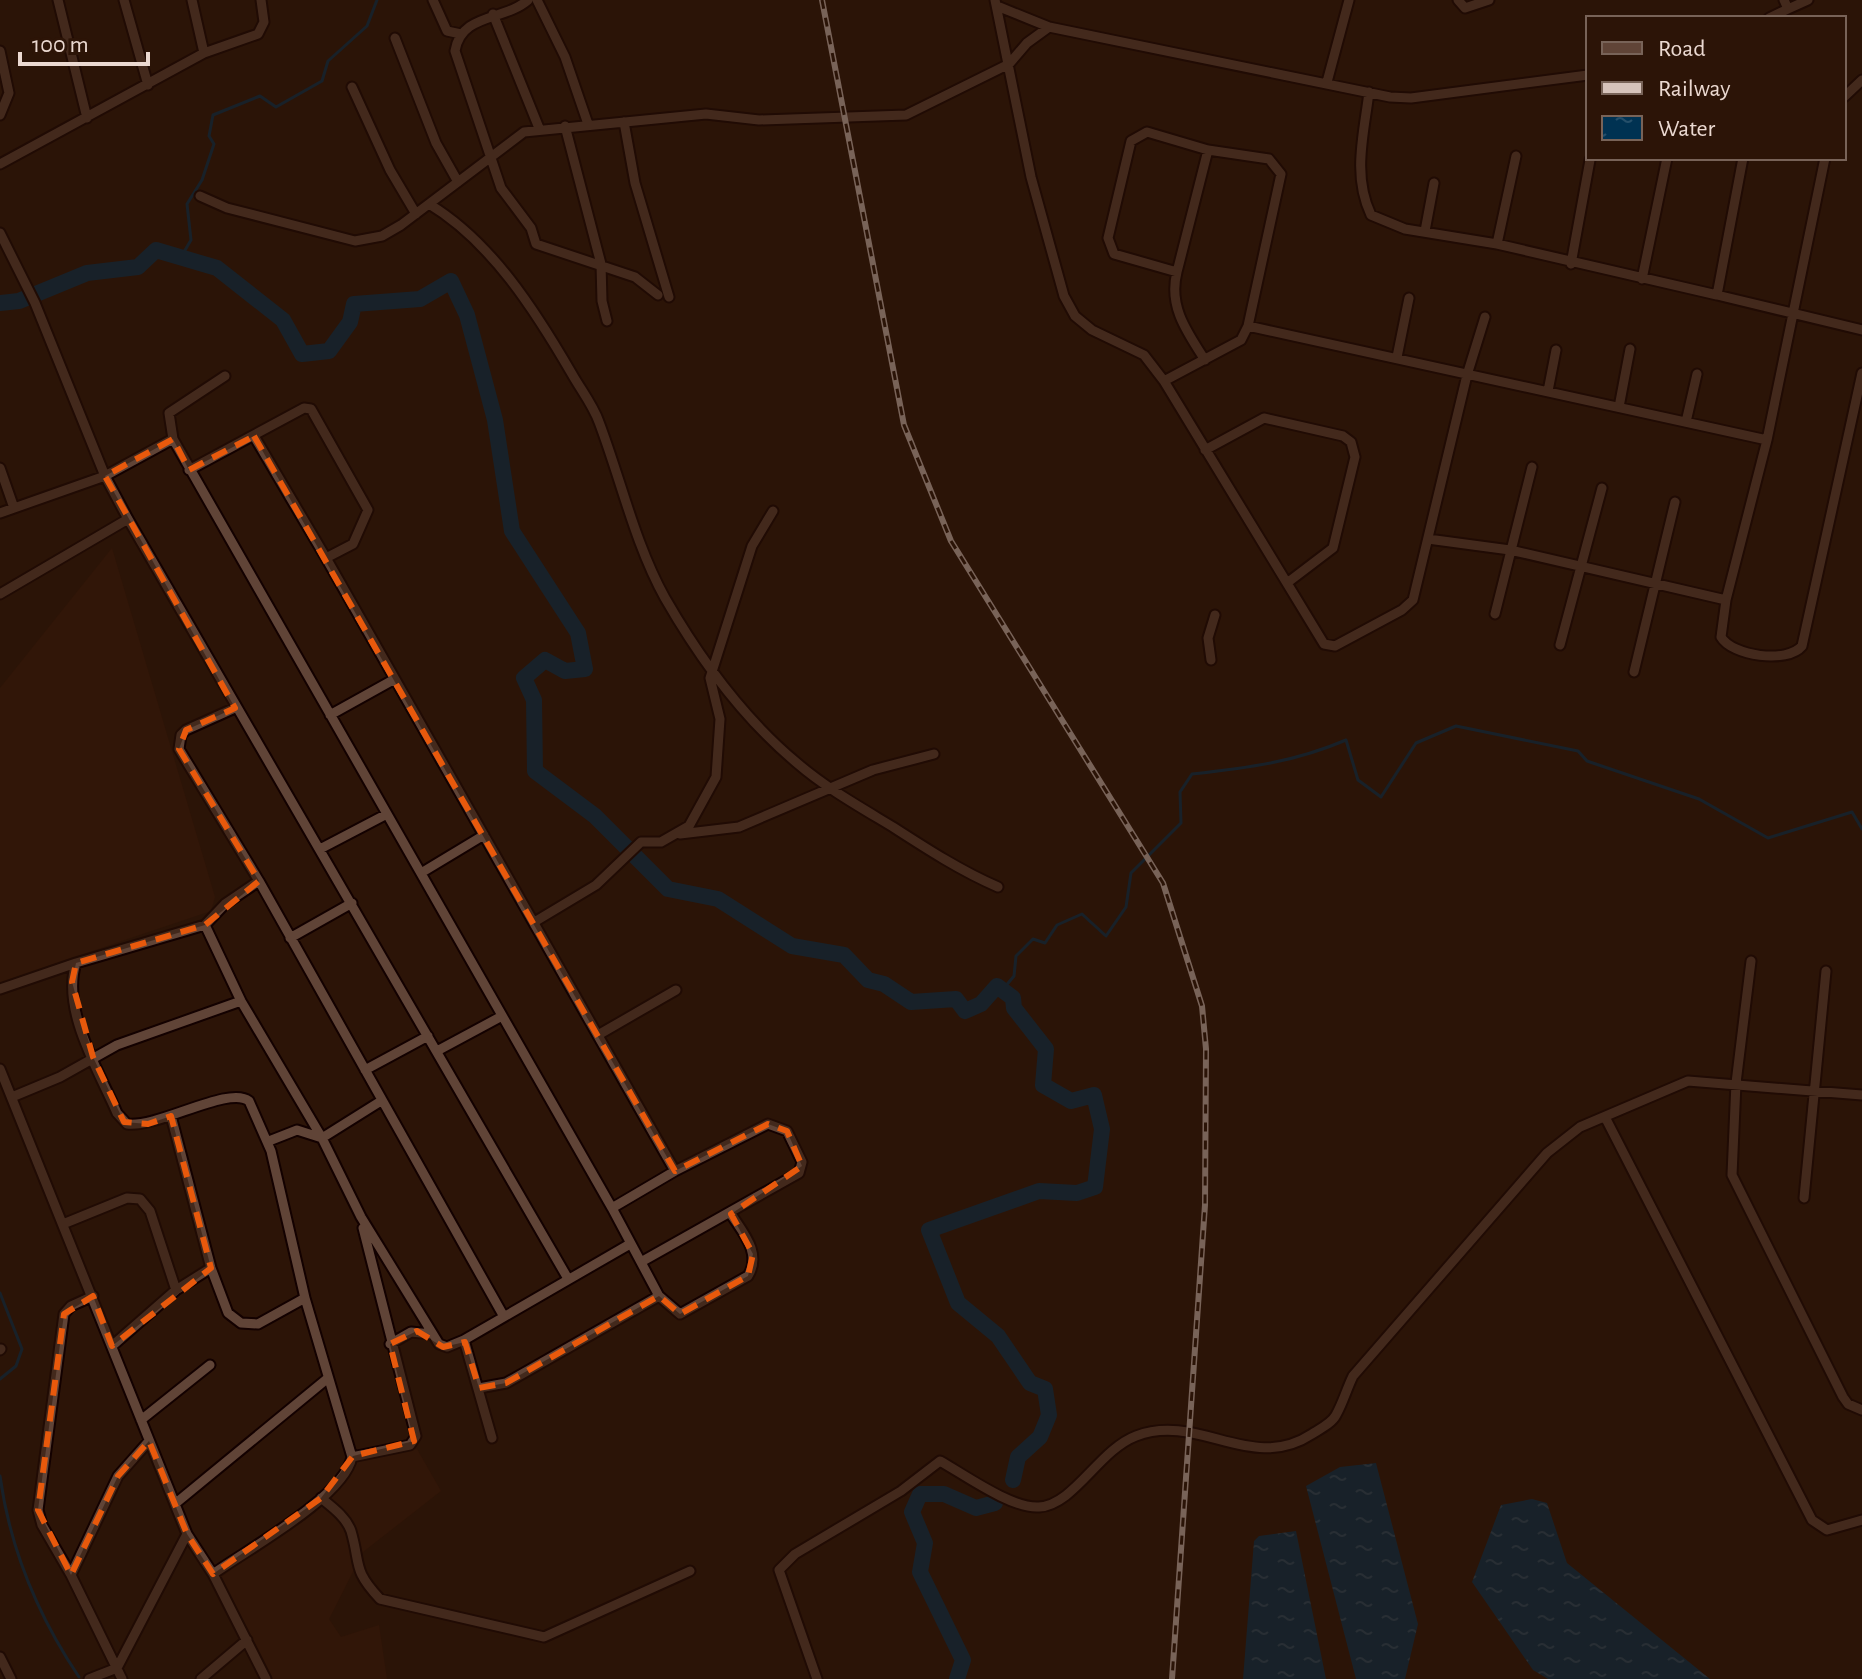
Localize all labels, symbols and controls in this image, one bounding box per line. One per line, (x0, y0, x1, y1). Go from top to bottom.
scale bar (20, 16, 148, 66)
legend (1586, 16, 1846, 160)
text: 100 m (32, 33, 89, 57)
text: Road (1658, 37, 1706, 61)
text: Railway (1658, 77, 1730, 101)
text: Water (1658, 117, 1716, 141)

